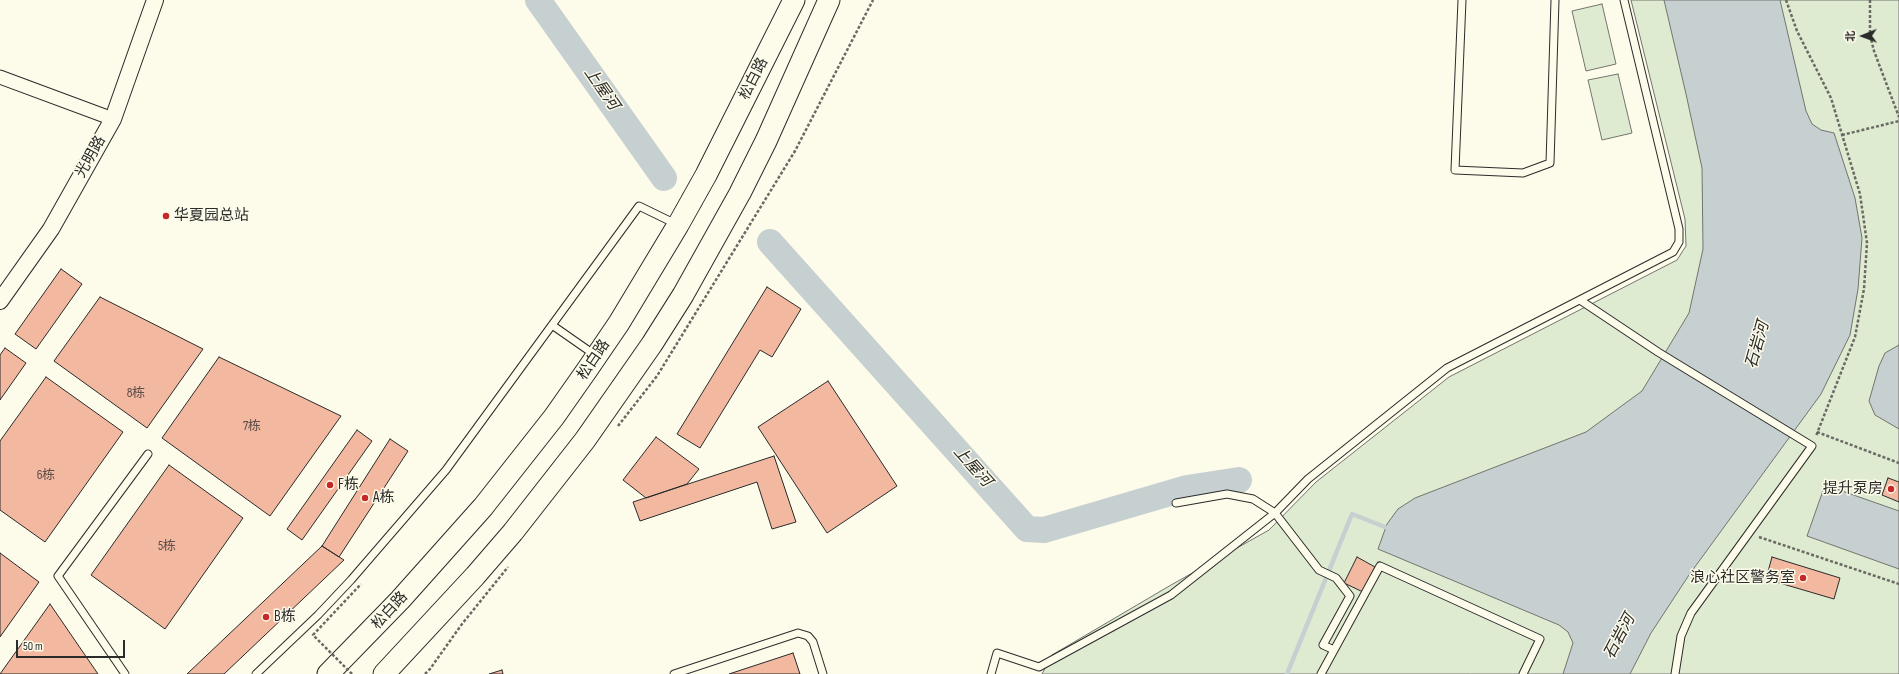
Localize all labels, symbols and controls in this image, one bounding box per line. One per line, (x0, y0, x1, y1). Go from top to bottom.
north arrow (1843, 16, 1883, 56)
text: 北 (1844, 31, 1857, 42)
street label: 松白路 (736, 55, 772, 103)
water label: 上屋河 (579, 64, 623, 114)
street label: 光明路 (72, 133, 110, 181)
place label: 华夏园总站 (174, 207, 249, 225)
marker: 华夏园总站 (161, 211, 171, 221)
water label: 石岩河 (1742, 319, 1774, 371)
street label: 松白路 (574, 336, 614, 384)
house number: 8栋 (127, 386, 145, 402)
house number: 7栋 (243, 419, 261, 435)
water label: 上屋河 (949, 443, 995, 491)
house number: 6栋 (37, 468, 55, 484)
place label: F栋 (338, 476, 359, 494)
marker: F栋 (325, 480, 335, 490)
place label: 提升泵房 (1823, 480, 1883, 498)
marker: 提升泵房 (1886, 484, 1896, 494)
place label: A栋 (373, 489, 394, 507)
marker: A栋 (360, 493, 370, 503)
house number: 5栋 (158, 539, 176, 555)
place label: 浪心社区警务室 (1690, 569, 1795, 587)
marker: 浪心社区警务室 (1798, 573, 1808, 583)
street label: 松白路 (368, 588, 412, 634)
place label: B栋 (274, 608, 296, 626)
water label: 石岩河 (1600, 611, 1640, 663)
marker: B栋 (261, 612, 271, 622)
scale bar (18, 632, 127, 658)
text: 50 m (23, 639, 43, 654)

